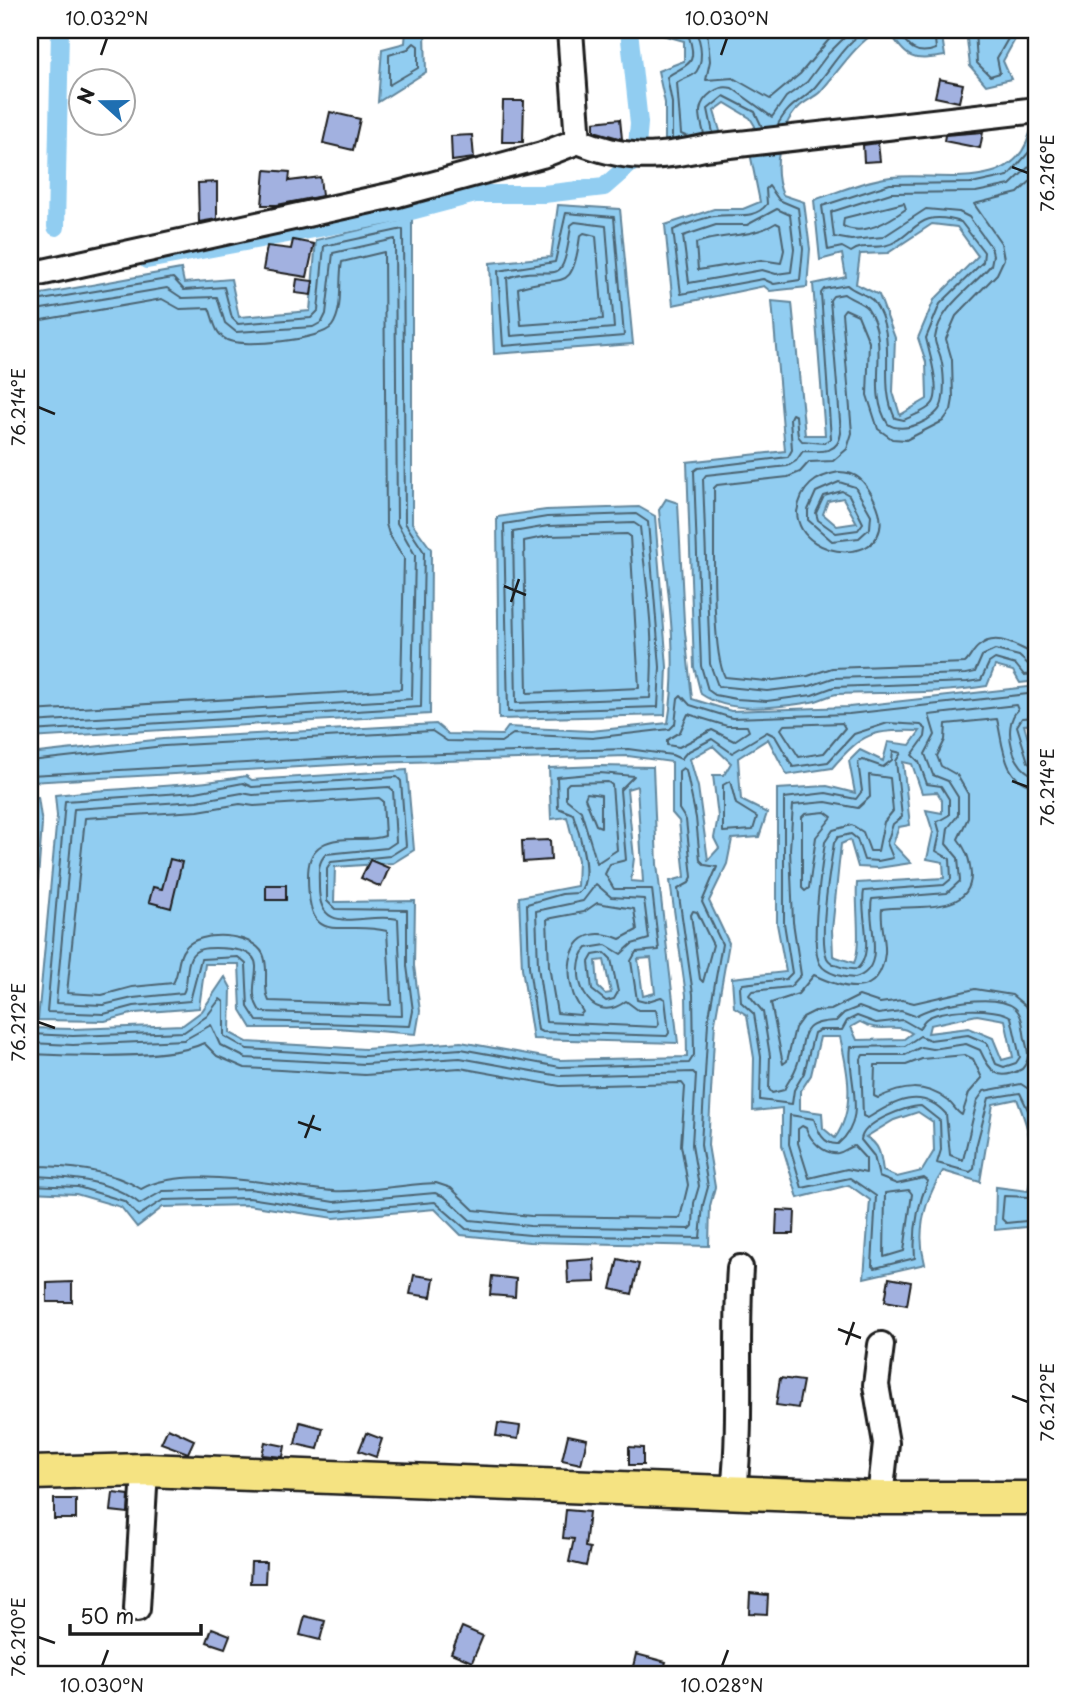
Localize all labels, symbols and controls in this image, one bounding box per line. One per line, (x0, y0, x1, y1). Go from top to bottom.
text: 10.032°N (65, 4, 149, 31)
text: 10.030°N (685, 4, 769, 31)
north arrow (66, 66, 136, 136)
text: N (69, 84, 101, 108)
text: 76.216°E (1033, 134, 1060, 212)
text: 76.214°E (4, 368, 31, 446)
text: 76.214°E (1033, 748, 1060, 826)
text: 76.212°E (4, 983, 31, 1061)
text: 76.212°E (1033, 1363, 1060, 1441)
scale bar (70, 1593, 201, 1637)
text: 76.210°E (4, 1597, 31, 1677)
text: 50 m (80, 1599, 134, 1631)
text: 10.030°N (60, 1671, 144, 1698)
text: 10.028°N (681, 1671, 763, 1698)

